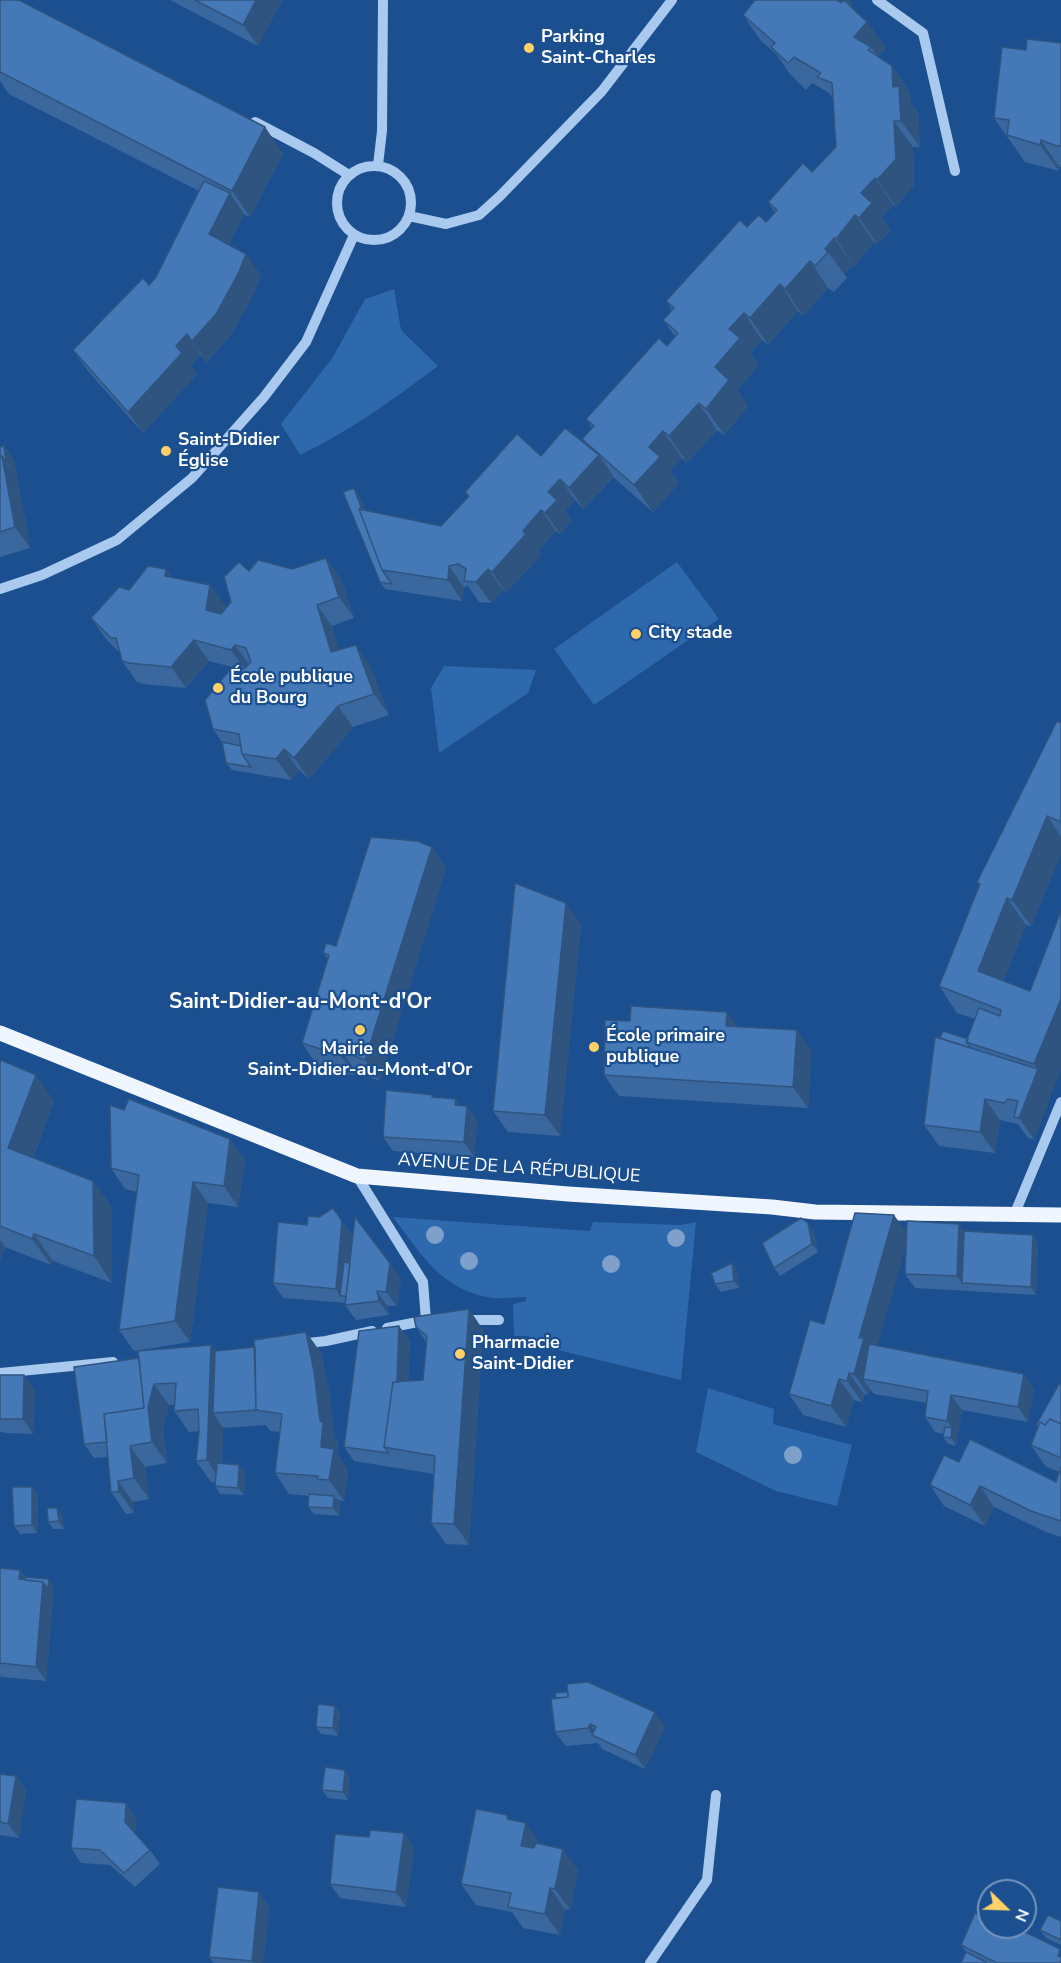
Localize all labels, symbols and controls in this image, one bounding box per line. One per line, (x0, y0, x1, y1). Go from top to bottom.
place label: Parking Saint-Charles (541, 27, 656, 70)
marker: Parking Saint-Charles (522, 41, 536, 55)
place label: Saint-Didier Église (178, 430, 279, 472)
marker: Saint-Didier Église (159, 444, 173, 458)
place label: City stade (648, 623, 732, 645)
marker: City stade (629, 627, 643, 641)
place label: École publique du Bourg (230, 667, 353, 710)
marker: École publique du Bourg (211, 681, 225, 695)
district label: Saint-Didier-au-Mont-d'Or (169, 990, 431, 1016)
marker: Mairie de Saint-Didier-au-Mont-d'Or (353, 1023, 367, 1037)
place label: École primaire publique (606, 1026, 725, 1068)
place label: Mairie de Saint-Didier-au-Mont-d'Or (248, 1039, 472, 1082)
marker: École primaire publique (587, 1040, 601, 1054)
street label: AVENUE DE LA RÉPUBLIQUE (397, 1150, 641, 1188)
place label: Pharmacie Saint-Didier (472, 1333, 573, 1376)
marker: Pharmacie Saint-Didier (453, 1347, 467, 1361)
north arrow (977, 1879, 1037, 1939)
text: N (1009, 1905, 1034, 1925)

